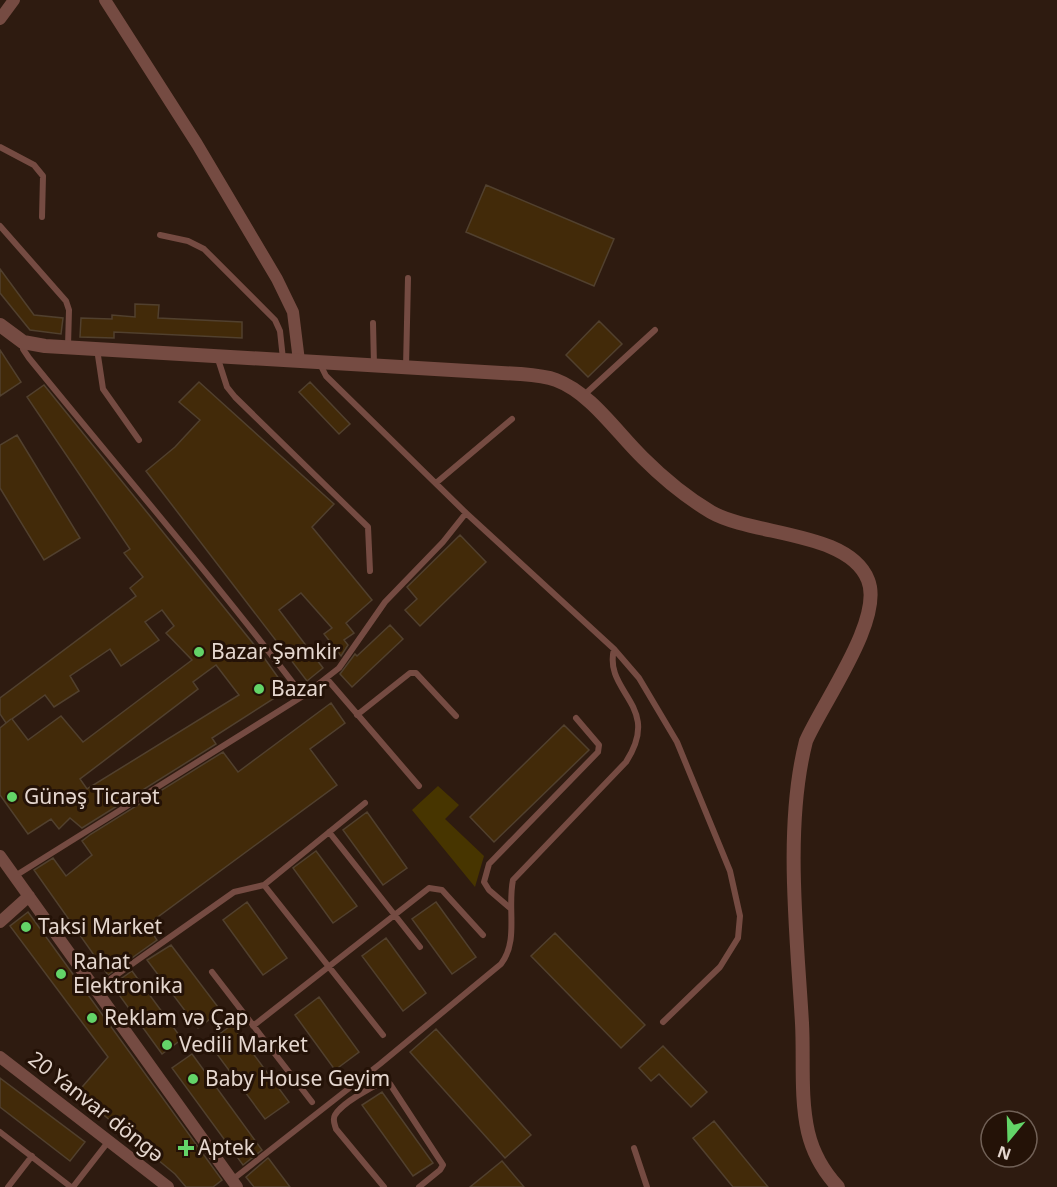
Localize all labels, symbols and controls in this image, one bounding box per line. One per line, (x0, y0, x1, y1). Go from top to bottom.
place label: Bazar Şəmkir (211, 637, 341, 665)
marker: Bazar Şəmkir (192, 645, 206, 659)
place label: Bazar (271, 674, 327, 702)
marker: Bazar (252, 682, 266, 696)
place label: Günəş Ticarət (24, 782, 160, 810)
marker: Günəş Ticarət (5, 790, 19, 804)
place label: Taksi Market (38, 912, 162, 940)
marker: Taksi Market (19, 920, 33, 934)
place label: Rahat Elektronika (73, 947, 183, 999)
marker: Rahat Elektronika (54, 967, 68, 981)
place label: Reklam və Çap (104, 1003, 248, 1031)
marker: Reklam və Çap (85, 1011, 99, 1025)
place label: Vedili Market (179, 1030, 308, 1058)
marker: Vedili Market (160, 1038, 174, 1052)
street label: 20 Yanvar döngə (23, 1044, 170, 1168)
place label: Baby House Geyim (205, 1064, 390, 1092)
marker: Baby House Geyim (186, 1072, 200, 1086)
north arrow (979, 1109, 1039, 1169)
place label: Aptek (198, 1133, 256, 1161)
marker: Aptek (179, 1141, 193, 1155)
text: N (994, 1141, 1014, 1166)

